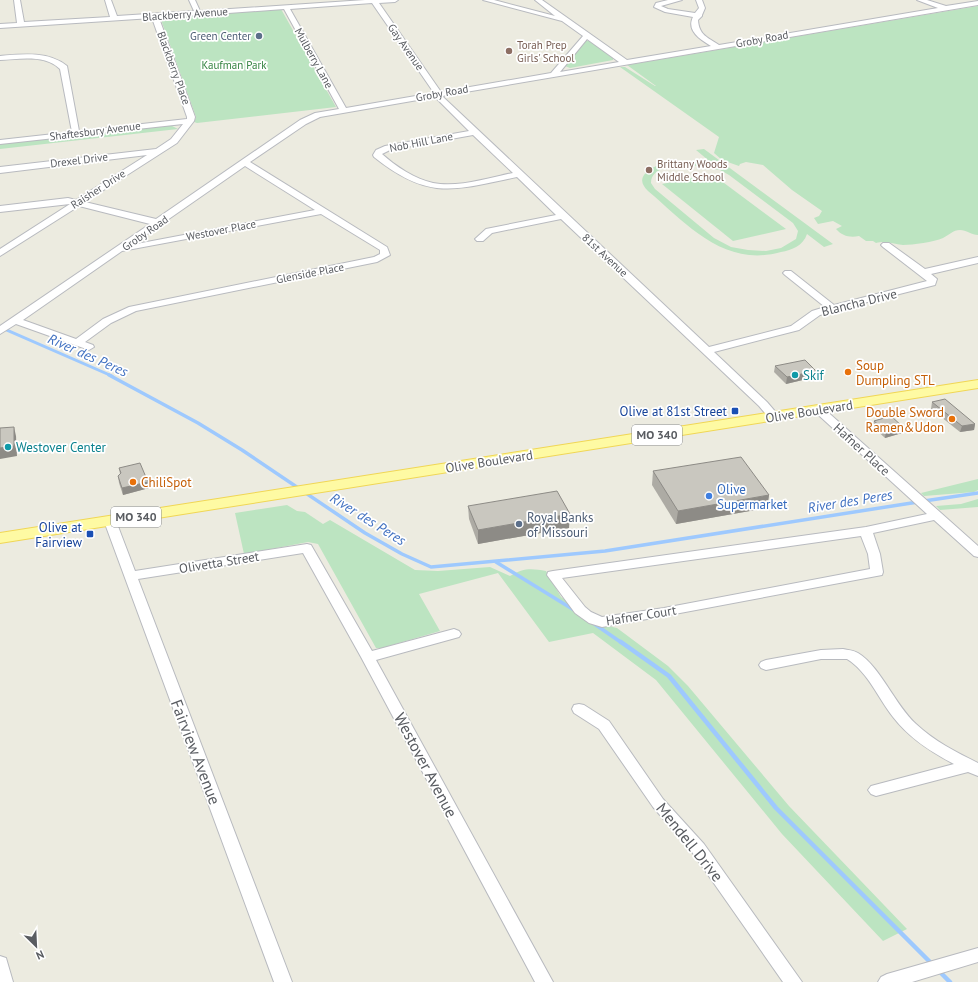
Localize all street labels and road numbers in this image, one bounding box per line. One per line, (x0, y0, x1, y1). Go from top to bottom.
street label: Blackberry Avenue (142, 4, 229, 24)
street label: Gay Avenue (385, 21, 427, 73)
street label: Mulberry Lane (292, 25, 337, 91)
street label: Groby Road (735, 27, 789, 51)
street label: Blackberry Place (154, 29, 194, 107)
street label: Groby Road (415, 81, 469, 105)
street label: Shaftesbury Avenue (49, 118, 142, 144)
street label: Nob Hill Lane (388, 129, 454, 155)
street label: Drexel Drive (49, 149, 109, 170)
street label: Raisher Drive (68, 166, 128, 212)
street label: Groby Road (119, 212, 171, 254)
street label: Westover Place (185, 216, 257, 244)
street label: 81st Avenue (579, 230, 631, 280)
street label: Glenside Place (275, 259, 345, 286)
street label: Blancha Drive (820, 285, 899, 320)
street label: Olive Boulevard (764, 396, 854, 427)
street label: Hafner Place (830, 419, 894, 479)
road number: MO 340 (632, 425, 682, 445)
street label: Olive Boulevard (444, 446, 534, 477)
road number: MO 340 (111, 507, 161, 527)
street label: Olivetta Street (178, 548, 261, 577)
street label: Hafner Court (605, 601, 678, 629)
street label: Fairview Avenue (167, 697, 225, 807)
street label: Westover Avenue (390, 709, 462, 821)
street label: Mendell Drive (652, 799, 728, 885)

